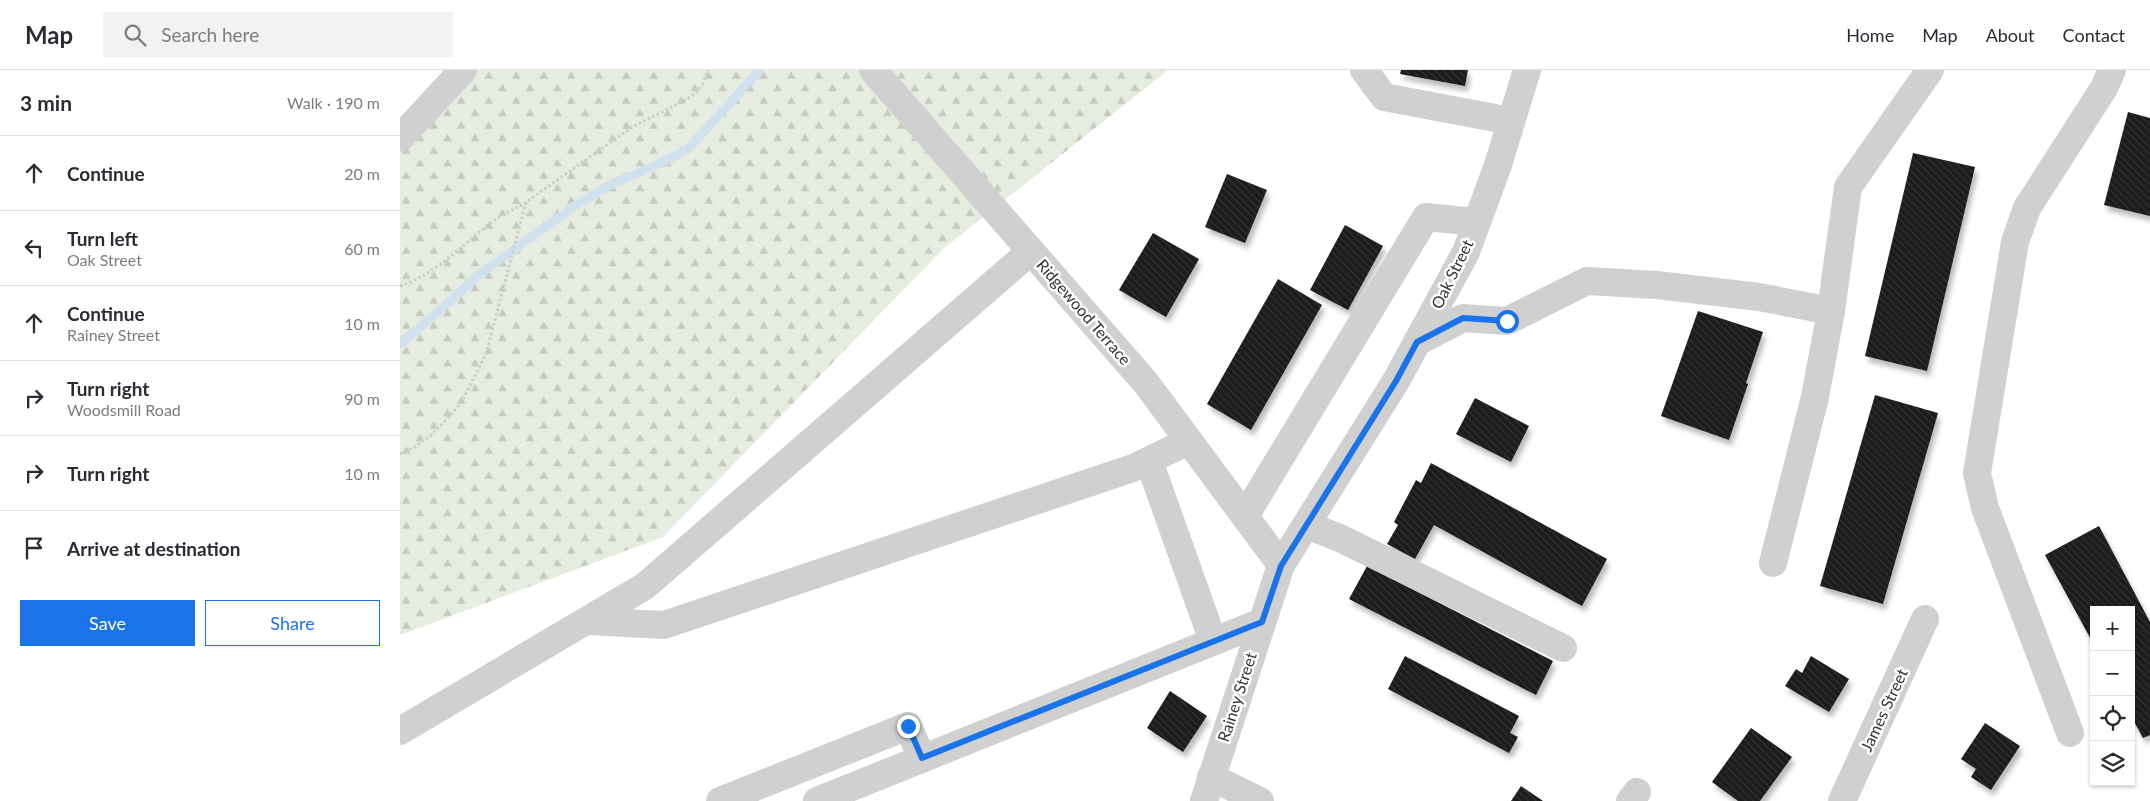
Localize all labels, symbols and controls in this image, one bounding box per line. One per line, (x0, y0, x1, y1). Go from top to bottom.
search box (103, 12, 453, 57)
text: Map (25, 20, 73, 49)
icon: search (121, 21, 149, 49)
text: Search here (161, 23, 259, 46)
text: Home (1846, 24, 1894, 46)
text: Map (1922, 24, 1958, 46)
text: About (1986, 24, 2035, 46)
text: Contact (2063, 24, 2125, 46)
text: 3 min (20, 90, 72, 115)
text: Walk · 190 m (287, 93, 380, 112)
icon: ahead (20, 159, 48, 187)
text: Continue (67, 162, 145, 185)
text: 20 m (344, 164, 380, 183)
text: Turn left (67, 227, 138, 250)
icon: left (20, 234, 48, 262)
street label: Oak Street (1427, 236, 1477, 312)
text: 60 m (344, 239, 380, 258)
text: Oak Street (67, 250, 142, 269)
street label: Ridgewood Terrace (1033, 255, 1135, 368)
text: Continue (67, 302, 145, 325)
icon: ahead (20, 309, 48, 337)
route start (1496, 310, 1519, 333)
text: 10 m (344, 314, 380, 333)
text: Rainey Street (67, 325, 160, 344)
text: Turn right (67, 377, 149, 400)
icon: right (20, 384, 48, 412)
text: 90 m (344, 389, 380, 408)
text: Woodsmill Road (67, 400, 181, 419)
icon: right (20, 459, 48, 487)
text: Turn right (67, 462, 149, 485)
text: 10 m (344, 464, 380, 483)
icon: arrive (20, 534, 48, 562)
text: Arrive at destination (67, 537, 240, 560)
button: Save (20, 600, 195, 646)
button: Share (205, 600, 380, 646)
map controls (2090, 606, 2135, 786)
button: + (2090, 606, 2135, 651)
street label: Rainey Street (1213, 649, 1260, 744)
button: − (2090, 651, 2135, 696)
street label: James Street (1856, 665, 1911, 754)
button: locate (2090, 696, 2135, 741)
route end (897, 715, 920, 738)
button: layers (2090, 741, 2135, 786)

